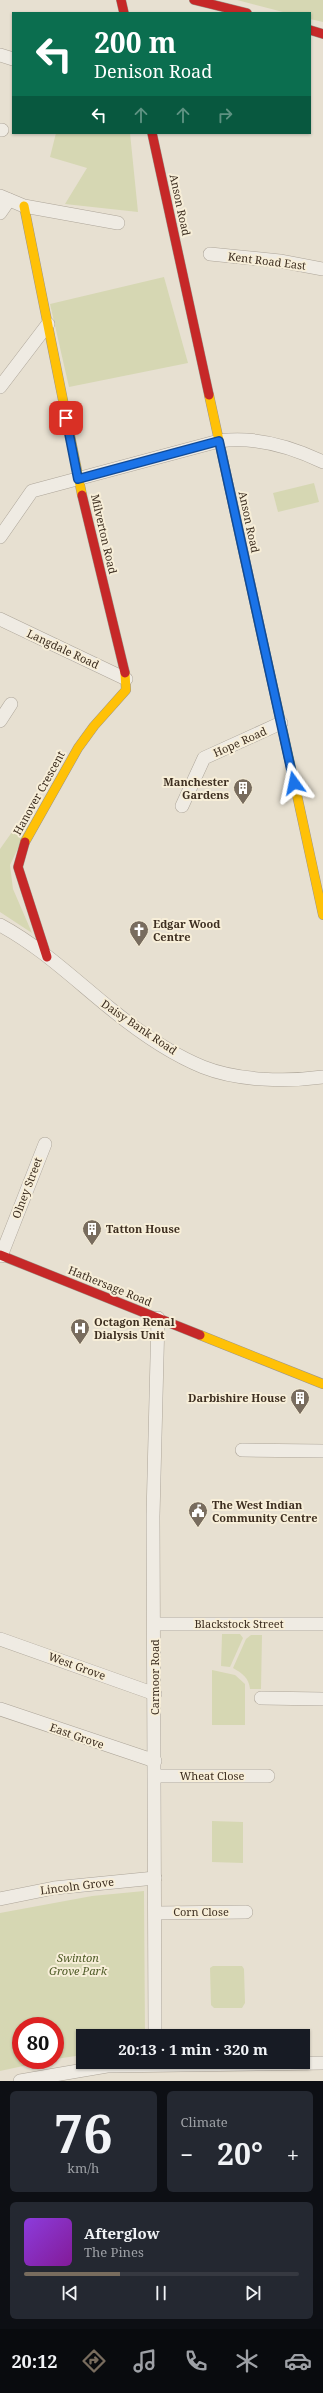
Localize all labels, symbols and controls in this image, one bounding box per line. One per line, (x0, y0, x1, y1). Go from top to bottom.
text: 200 m (94, 23, 176, 61)
icon: left (28, 28, 80, 80)
text: Denison Road (94, 59, 212, 83)
icon: left (88, 104, 110, 126)
icon: ahead (130, 104, 152, 126)
icon: ahead (172, 104, 194, 126)
icon: right (214, 104, 236, 126)
street label: Anson Road (167, 173, 194, 237)
street label: Kent Road East (227, 248, 307, 273)
pin (49, 401, 83, 435)
icon: arrive (55, 407, 77, 429)
street label: Anson Road (236, 490, 263, 554)
street label: Milverton Road (88, 493, 121, 575)
street label: Langdale Road (25, 625, 102, 672)
street label: Hope Road (211, 723, 269, 760)
street label: Hanover Crescent (9, 748, 68, 837)
position arrow (273, 762, 315, 804)
place label: Manchester Gardens (163, 774, 229, 802)
building icon: Manchester Gardens (232, 777, 254, 805)
place label: Edgar Wood Centre (153, 916, 220, 944)
church icon: Edgar Wood Centre (128, 919, 150, 947)
street label: Daisy Bank Road (99, 996, 180, 1058)
street label: Olney Street (8, 1155, 45, 1221)
building icon: Tatton House (81, 1218, 103, 1246)
place label: Tatton House (106, 1221, 180, 1236)
street label: Hathersage Road (66, 1262, 155, 1309)
place label: Octagon Renal Dialysis Unit (94, 1314, 175, 1342)
hospital icon: Octagon Renal Dialysis Unit (69, 1317, 91, 1345)
building icon: Darbishire House (289, 1387, 311, 1415)
place label: Darbishire House (188, 1390, 286, 1405)
place label: The West Indian Community Centre (212, 1497, 318, 1525)
public building icon: The West Indian Community Centre (187, 1500, 209, 1528)
street label: Blackstock Street (194, 1616, 284, 1631)
street label: Carmoor Road (147, 1639, 162, 1715)
street label: West Grove (46, 1648, 108, 1683)
street label: East Grove (48, 1719, 106, 1752)
street label: Wheat Close (180, 1768, 244, 1783)
street label: Lincoln Grove (39, 1874, 115, 1897)
street label: Corn Close (173, 1904, 229, 1919)
park label: Swinton Grove Park (49, 1950, 108, 1978)
speed limit sign: 80 (12, 2017, 64, 2069)
text: 20:13 · 1 min · 320 m (118, 2039, 268, 2059)
text: 76 (54, 2097, 113, 2168)
text: Climate (181, 2113, 228, 2131)
text: 20° (217, 2133, 263, 2174)
text: − (181, 2139, 193, 2169)
text: + (287, 2139, 299, 2169)
text: km/h (67, 2159, 99, 2177)
text: Afterglow (84, 2223, 160, 2243)
text: The Pines (84, 2243, 144, 2261)
icon: previous (59, 2282, 81, 2304)
icon: pause (150, 2282, 172, 2304)
icon: next (242, 2282, 264, 2304)
icon: directions (80, 2347, 108, 2375)
icon: music (131, 2347, 159, 2375)
icon: phone (182, 2347, 210, 2375)
icon: climate (233, 2347, 261, 2375)
icon: car (284, 2347, 312, 2375)
text: 20:12 (11, 2349, 58, 2373)

